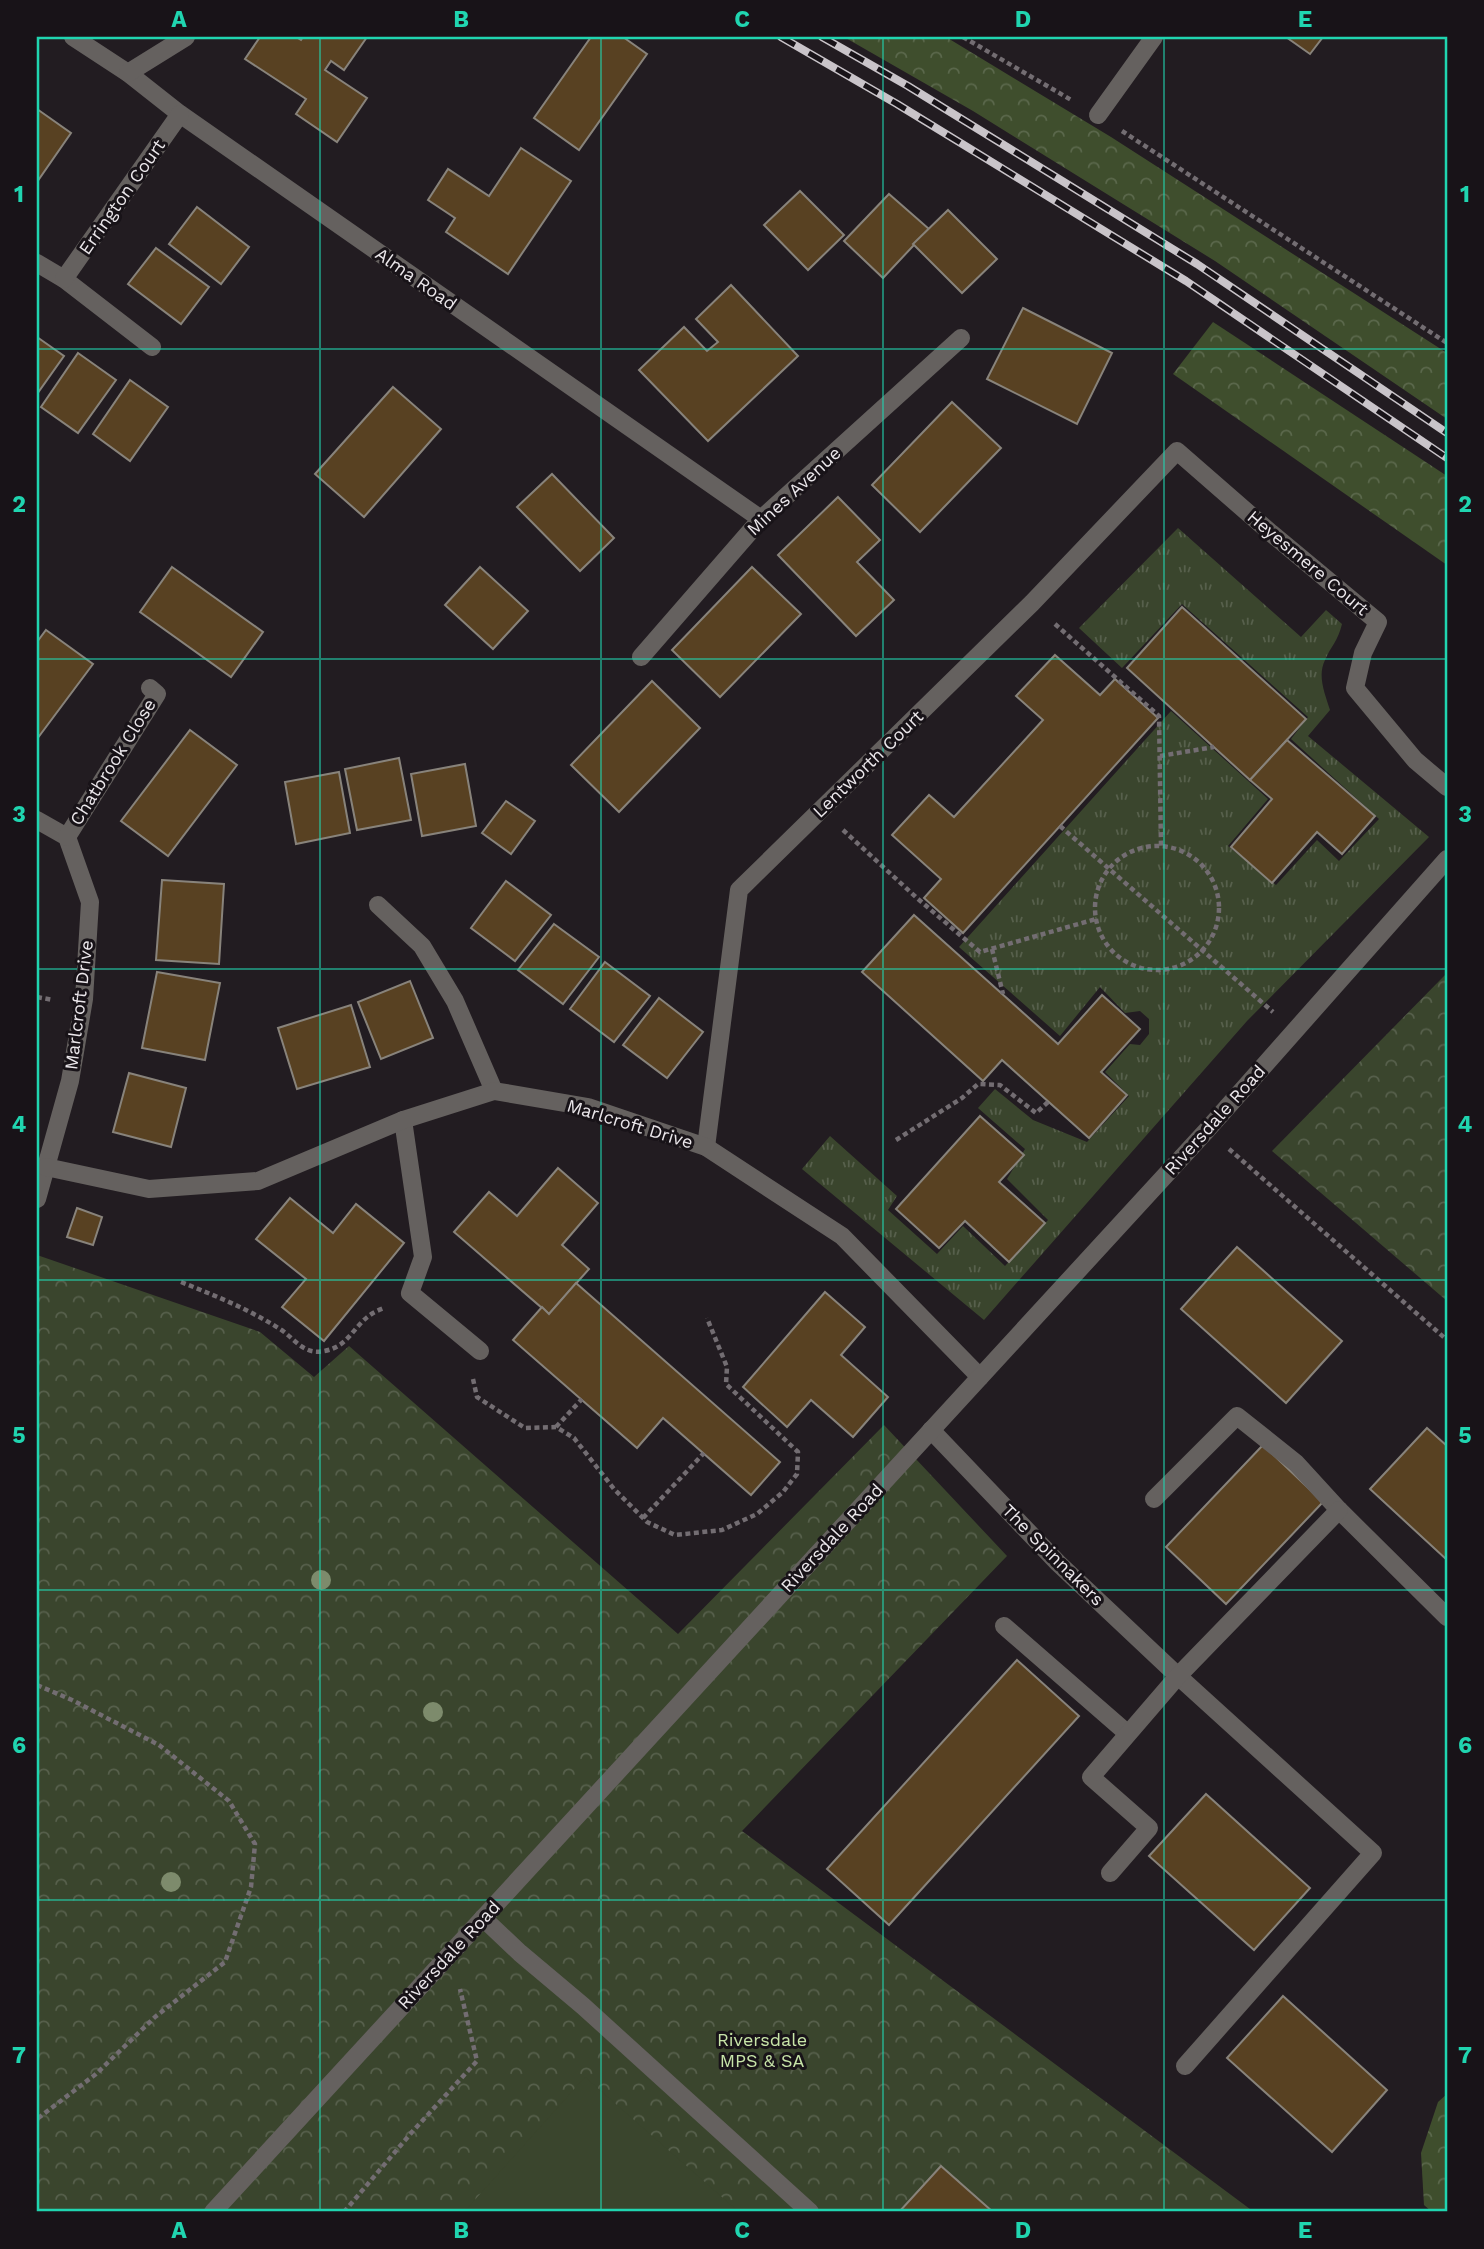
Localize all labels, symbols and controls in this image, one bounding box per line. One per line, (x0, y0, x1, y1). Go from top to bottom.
text: A (171, 6, 187, 33)
text: B (453, 6, 469, 33)
text: C (734, 6, 750, 33)
text: D (1015, 6, 1031, 33)
text: E (1298, 6, 1312, 33)
street label: Errington Court (74, 135, 169, 258)
text: 1 (14, 181, 24, 208)
text: 1 (1460, 181, 1470, 208)
street label: Alma Road (372, 243, 461, 314)
street label: Mines Avenue (743, 442, 845, 539)
text: 2 (12, 491, 26, 518)
text: 2 (1458, 491, 1472, 518)
street label: Heyesmere Court (1243, 506, 1374, 620)
street label: Chatbrook Close (65, 695, 160, 829)
street label: Lentworth Court (808, 705, 928, 822)
text: 3 (12, 801, 26, 828)
text: 3 (1458, 801, 1472, 828)
street label: Marlcroft Drive (60, 939, 97, 1071)
street label: Riversdale Road (1160, 1061, 1269, 1179)
street label: Marlcroft Drive (565, 1094, 696, 1153)
text: 4 (12, 1111, 27, 1138)
text: 4 (1458, 1111, 1473, 1138)
text: 5 (12, 1422, 26, 1449)
text: 5 (1458, 1422, 1472, 1449)
street label: Riversdale Road (776, 1479, 887, 1596)
street label: The Spinnakers (998, 1500, 1108, 1610)
text: 6 (12, 1732, 26, 1759)
text: 6 (1458, 1732, 1472, 1759)
street label: Riversdale Road (393, 1896, 504, 2013)
park label: Riversdale MPS & SA (717, 2029, 807, 2071)
text: 7 (12, 2042, 26, 2069)
text: 7 (1458, 2042, 1472, 2069)
text: A (171, 2217, 187, 2244)
text: B (453, 2217, 469, 2244)
text: C (734, 2217, 750, 2244)
text: D (1015, 2217, 1031, 2244)
text: E (1298, 2217, 1312, 2244)

